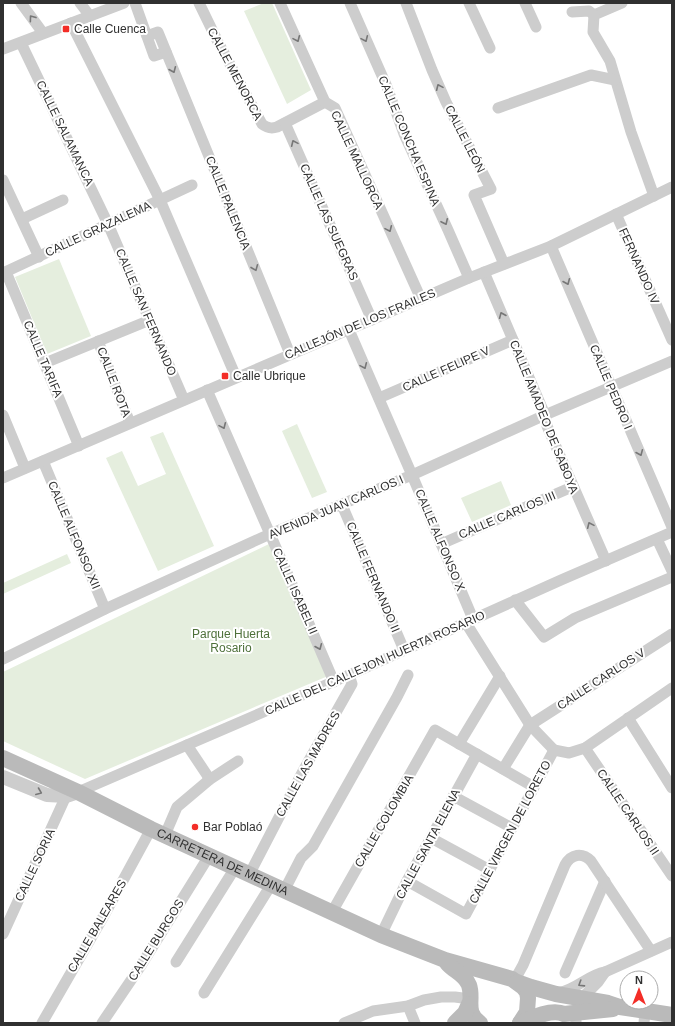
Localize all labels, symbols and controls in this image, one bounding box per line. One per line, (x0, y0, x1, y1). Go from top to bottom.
one-way arrow (29, 15, 37, 22)
place label: Calle Cuenca (74, 22, 146, 36)
marker: Calle Cuenca (61, 24, 71, 34)
street label: CALLE MENORCA (205, 25, 265, 123)
one-way arrow (292, 35, 300, 42)
one-way arrow (361, 35, 369, 42)
one-way arrow (168, 66, 176, 74)
street label: CALLE CONCHA ESPINA (375, 74, 443, 208)
street label: CALLE SALAMANCA (33, 78, 97, 188)
one-way arrow (436, 84, 444, 91)
street label: CALLE LEÓN (442, 102, 489, 175)
street label: CALLE MALLORCA (328, 108, 386, 212)
one-way arrow (291, 140, 299, 148)
street label: CALLE PALENCIA (203, 154, 253, 252)
street label: CALLE LAS SUEGRAS (297, 162, 361, 282)
street label: CALLE GRAZALEMA (43, 198, 153, 260)
one-way arrow (440, 218, 448, 226)
one-way arrow (385, 226, 393, 233)
street label: FERNANDO IV (616, 226, 662, 306)
street label: CALLE SAN FERNANDO (113, 246, 179, 378)
one-way arrow (250, 265, 258, 272)
one-way arrow (562, 279, 570, 286)
street label: CALLEJÓN DE LOS FRAILES (282, 285, 438, 362)
one-way arrow (499, 312, 507, 319)
street label: CALLE TARIFA (20, 318, 66, 400)
street label: CALLE AMADEO DE SABOYA (507, 338, 581, 496)
street label: CALLE FELIPE V (400, 343, 492, 395)
street label: CALLE PEDRO I (587, 343, 635, 431)
street label: CALLE ROTA (94, 345, 134, 419)
one-way arrow (360, 362, 368, 369)
place label: Calle Ubrique (233, 369, 306, 383)
marker: Calle Ubrique (220, 371, 230, 381)
one-way arrow (218, 422, 226, 429)
one-way arrow (635, 449, 643, 456)
street label: AVENIDA JUAN CARLOS I (266, 472, 406, 542)
street label: CALLE ALFONSO XII (45, 479, 103, 591)
street label: CALLE ALFONSO X (412, 487, 468, 593)
street label: CALLE CARLOS III (456, 488, 558, 542)
street label: CALLE FERNANDO II (343, 520, 403, 634)
one-way arrow (587, 522, 595, 530)
street label: CALLE ISABEL II (270, 546, 320, 636)
street label: CALLE DEL CALLEJON HUERTA ROSARIO (263, 608, 487, 718)
park label: Parque Huerta Rosario (192, 627, 270, 655)
one-way arrow (314, 643, 322, 651)
street label: CALLE CARLOS V (554, 645, 648, 713)
street label: CALLE LAS MADRES (273, 709, 343, 819)
street label: CALLE VIRGEN DE LORETO (466, 758, 554, 906)
street label: CALLE CARLOS II (594, 766, 662, 858)
street label: CALLE COLOMBIA (352, 772, 416, 870)
one-way arrow (36, 787, 43, 795)
street label: CALLE SANTA ELENA (393, 787, 463, 901)
place label: Bar Poblaó (203, 820, 263, 834)
marker: Bar Poblaó (190, 822, 200, 832)
street label: CALLE SORIA (12, 826, 58, 904)
street label: CARRETERA DE MEDINA (154, 826, 291, 898)
street label: CALLE BALEARES (65, 877, 129, 975)
street label: CALLE BURGOS (125, 897, 187, 983)
north arrow (619, 970, 659, 1010)
text: N (635, 974, 643, 986)
one-way arrow (578, 979, 585, 987)

